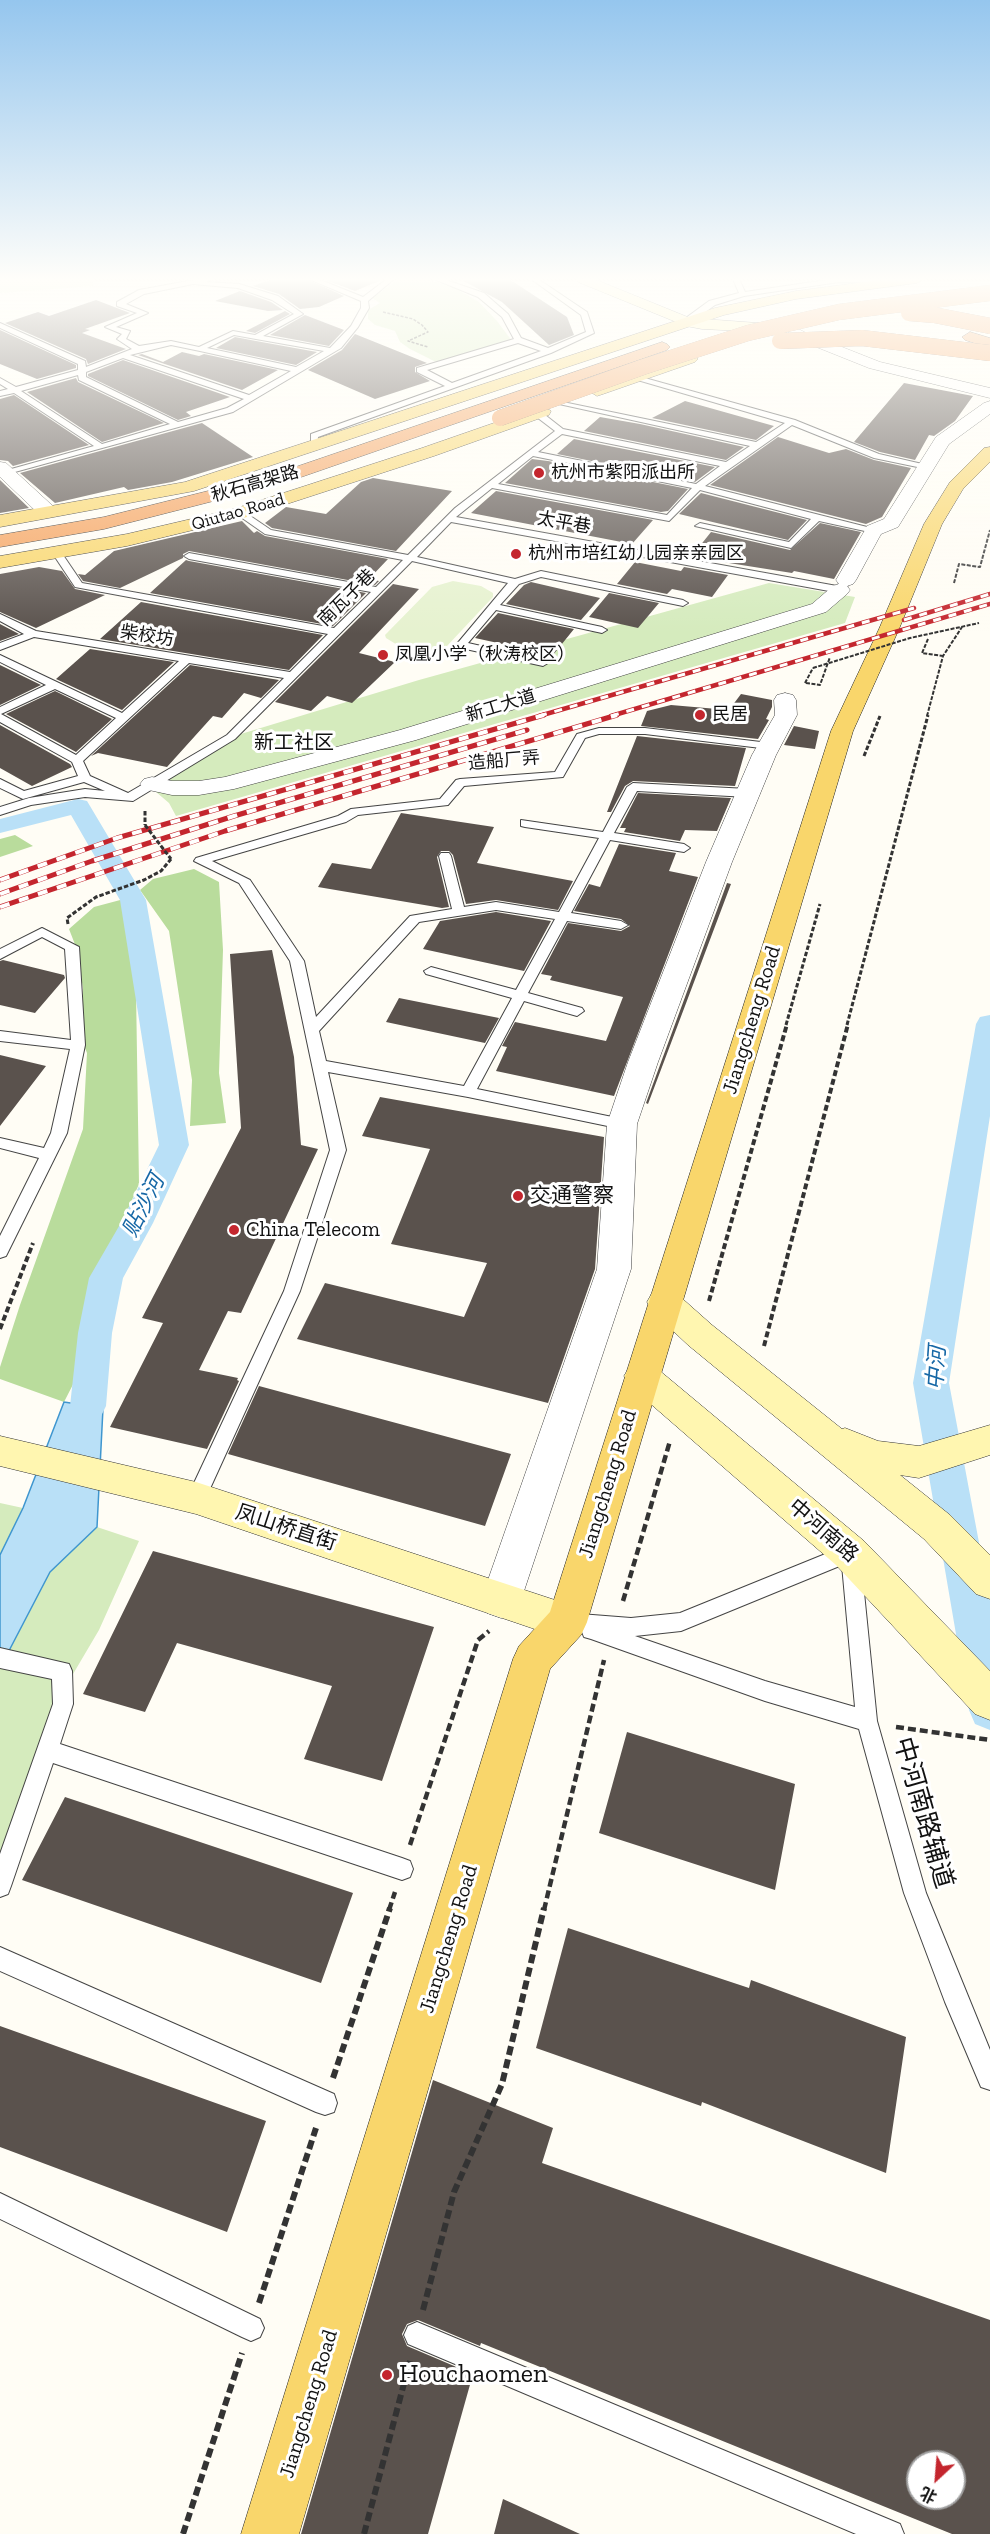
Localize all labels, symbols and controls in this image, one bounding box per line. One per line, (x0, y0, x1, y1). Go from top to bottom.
street label: 秋石高架路 (209, 461, 301, 507)
place label: 杭州市紫阳派出所 (551, 462, 695, 484)
marker: 杭州市紫阳派出所 (532, 466, 546, 480)
street label: Qiutao Road (189, 488, 287, 536)
street label: 太平巷 (536, 508, 592, 538)
place label: 杭州市培红幼儿园亲亲园区 (528, 543, 744, 565)
marker: 杭州市培红幼儿园亲亲园区 (509, 547, 523, 561)
street label: 南瓦子巷 (314, 565, 380, 631)
street label: 柴校坊 (119, 621, 175, 651)
place label: 凤凰小学（秋涛校区） (395, 644, 575, 666)
marker: 凤凰小学（秋涛校区） (376, 648, 390, 662)
street label: 新工大道 (463, 685, 539, 727)
place label: 民居 (712, 704, 748, 726)
marker: 民居 (693, 708, 707, 722)
district label: 新工社区 (254, 731, 334, 755)
street label: 造船厂弄 (467, 747, 541, 775)
street label: Jiangcheng Road (718, 943, 786, 1097)
water label: 贴沙河 (117, 1171, 171, 1241)
place label: 交通警察 (530, 1183, 614, 1209)
marker: 交通警察 (511, 1189, 525, 1203)
place label: China Telecom (246, 1217, 380, 1243)
marker: China Telecom (227, 1223, 241, 1237)
water label: 中河 (922, 1345, 952, 1391)
street label: Jiangcheng Road (574, 1407, 642, 1561)
street label: 中河南路 (783, 1494, 863, 1568)
street label: 凤山桥直街 (232, 1500, 340, 1556)
street label: 中河南路辅道 (887, 1734, 959, 1892)
street label: Jiangcheng Road (415, 1862, 483, 2016)
street label: Jiangcheng Road (275, 2327, 343, 2481)
place label: Houchaomen (399, 2359, 548, 2391)
marker: Houchaomen (380, 2368, 394, 2382)
north arrow (906, 2450, 966, 2510)
text: 北 (917, 2483, 940, 2507)

